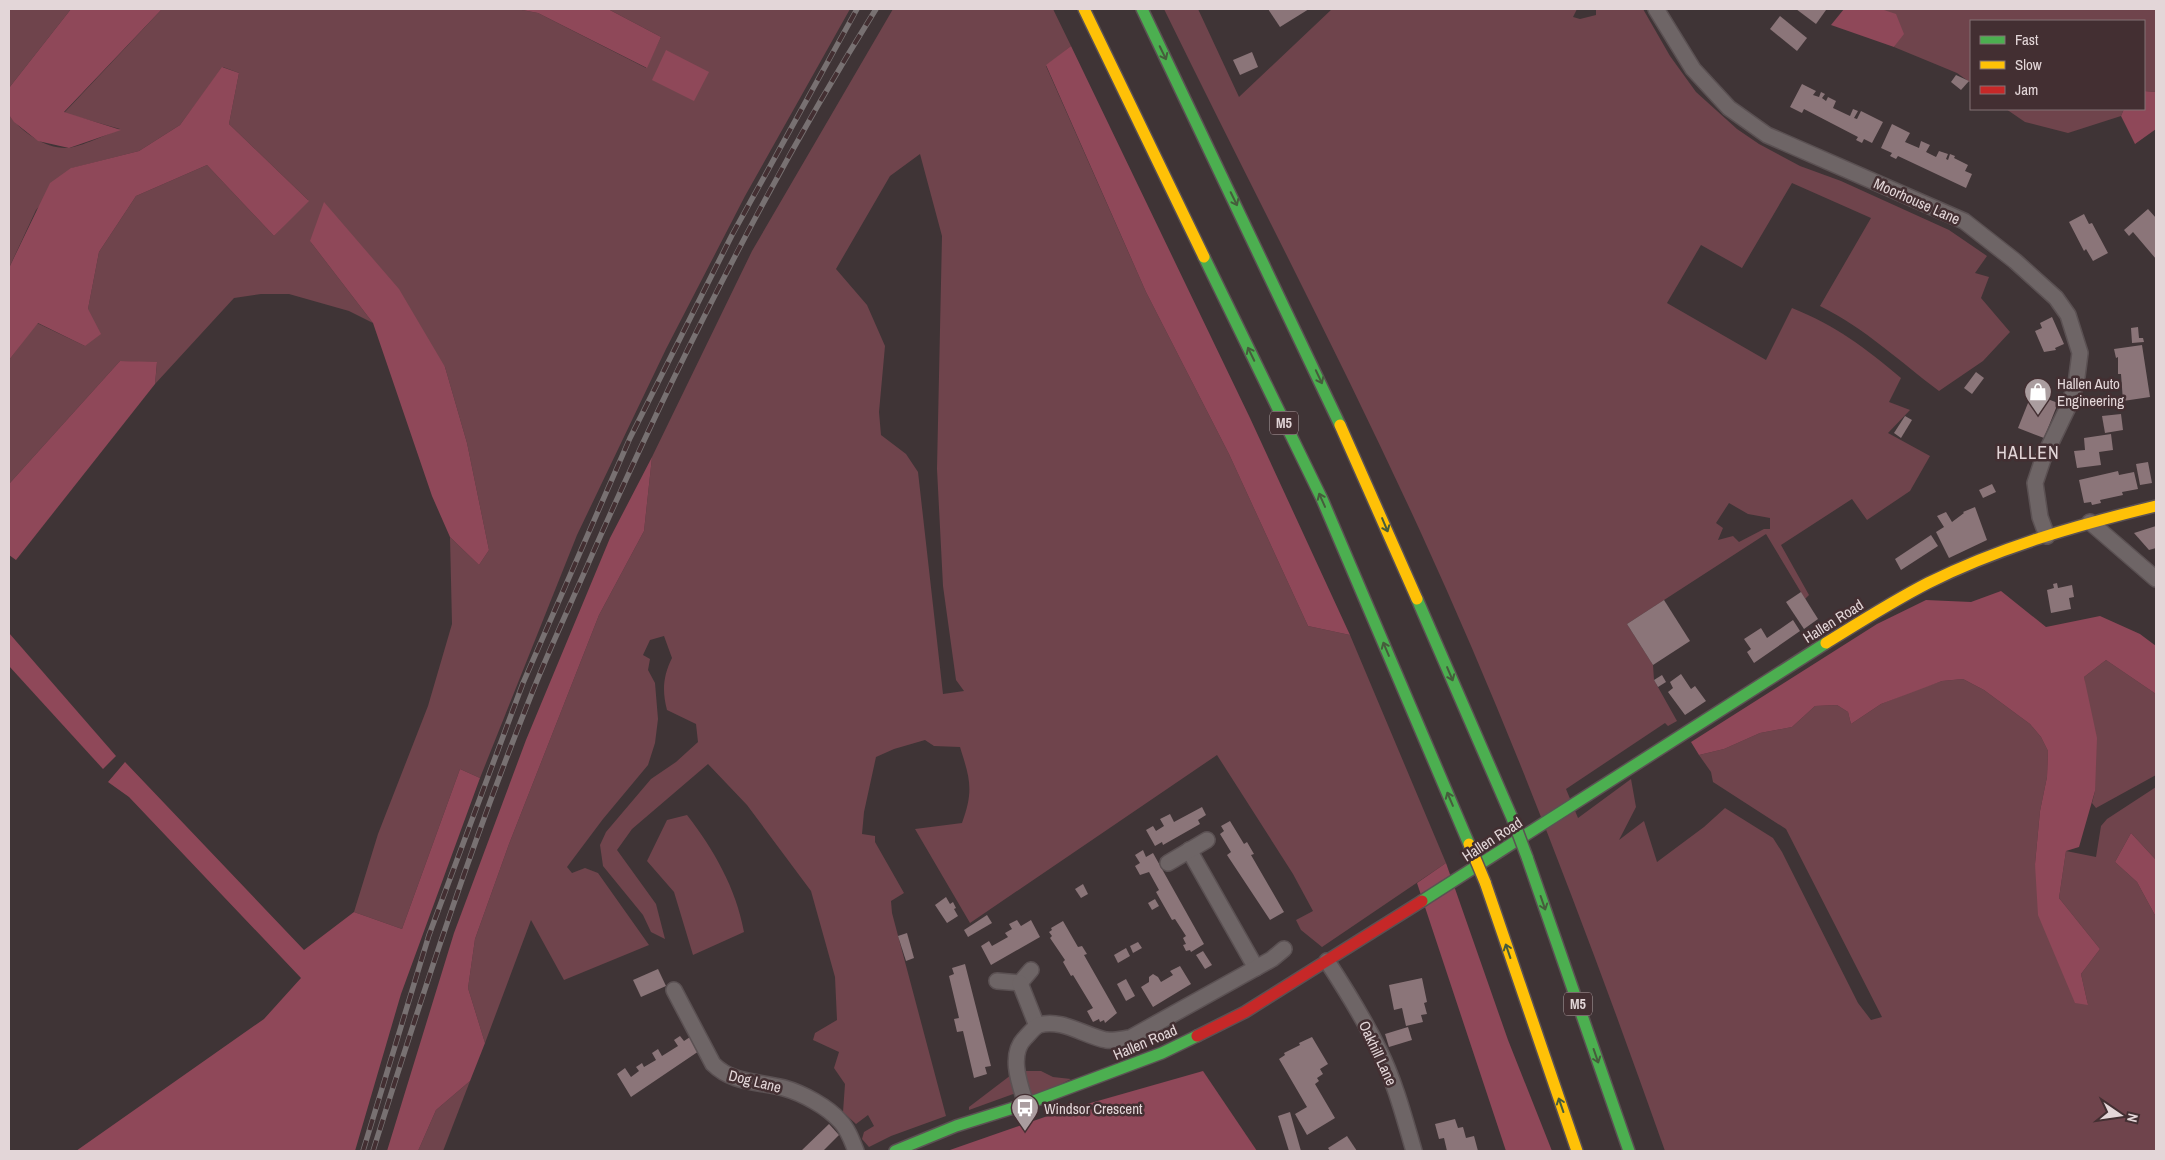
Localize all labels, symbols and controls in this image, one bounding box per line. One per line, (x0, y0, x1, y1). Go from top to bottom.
legend (1970, 20, 2145, 110)
text: Fast (2015, 29, 2039, 50)
one-way arrow (1159, 45, 1168, 60)
text: Slow (2015, 54, 2042, 75)
text: Jam (2015, 79, 2038, 100)
street label: Moorhouse Lane (1871, 173, 1964, 229)
one-way arrow (1230, 191, 1239, 206)
one-way arrow (1246, 347, 1255, 362)
one-way arrow (1314, 369, 1324, 384)
place label: Hallen Auto Engineering (2057, 373, 2124, 411)
shop icon: Hallen Auto Engineering (2023, 377, 2053, 416)
road number: M5 (1270, 412, 1298, 434)
district label: HALLEN (1996, 440, 2060, 465)
one-way arrow (1316, 493, 1326, 508)
one-way arrow (1381, 517, 1391, 532)
street label: Hallen Road (1799, 594, 1867, 648)
one-way arrow (1381, 642, 1390, 657)
one-way arrow (1445, 666, 1455, 681)
one-way arrow (1445, 792, 1455, 807)
street label: Hallen Road (1458, 812, 1526, 866)
one-way arrow (1539, 894, 1549, 910)
one-way arrow (1503, 944, 1512, 960)
road number: M5 (1564, 992, 1592, 1016)
street label: Oakhill Lane (1354, 1017, 1402, 1089)
street label: Hallen Road (1110, 1019, 1180, 1065)
one-way arrow (1592, 1048, 1602, 1064)
street label: Dog Lane (727, 1064, 784, 1098)
north arrow (2095, 1090, 2145, 1140)
bus stop icon: Windsor Crescent (1010, 1093, 1040, 1132)
place label: Windsor Crescent (1044, 1098, 1143, 1119)
one-way arrow (1556, 1098, 1565, 1113)
text: N (2123, 1112, 2142, 1124)

